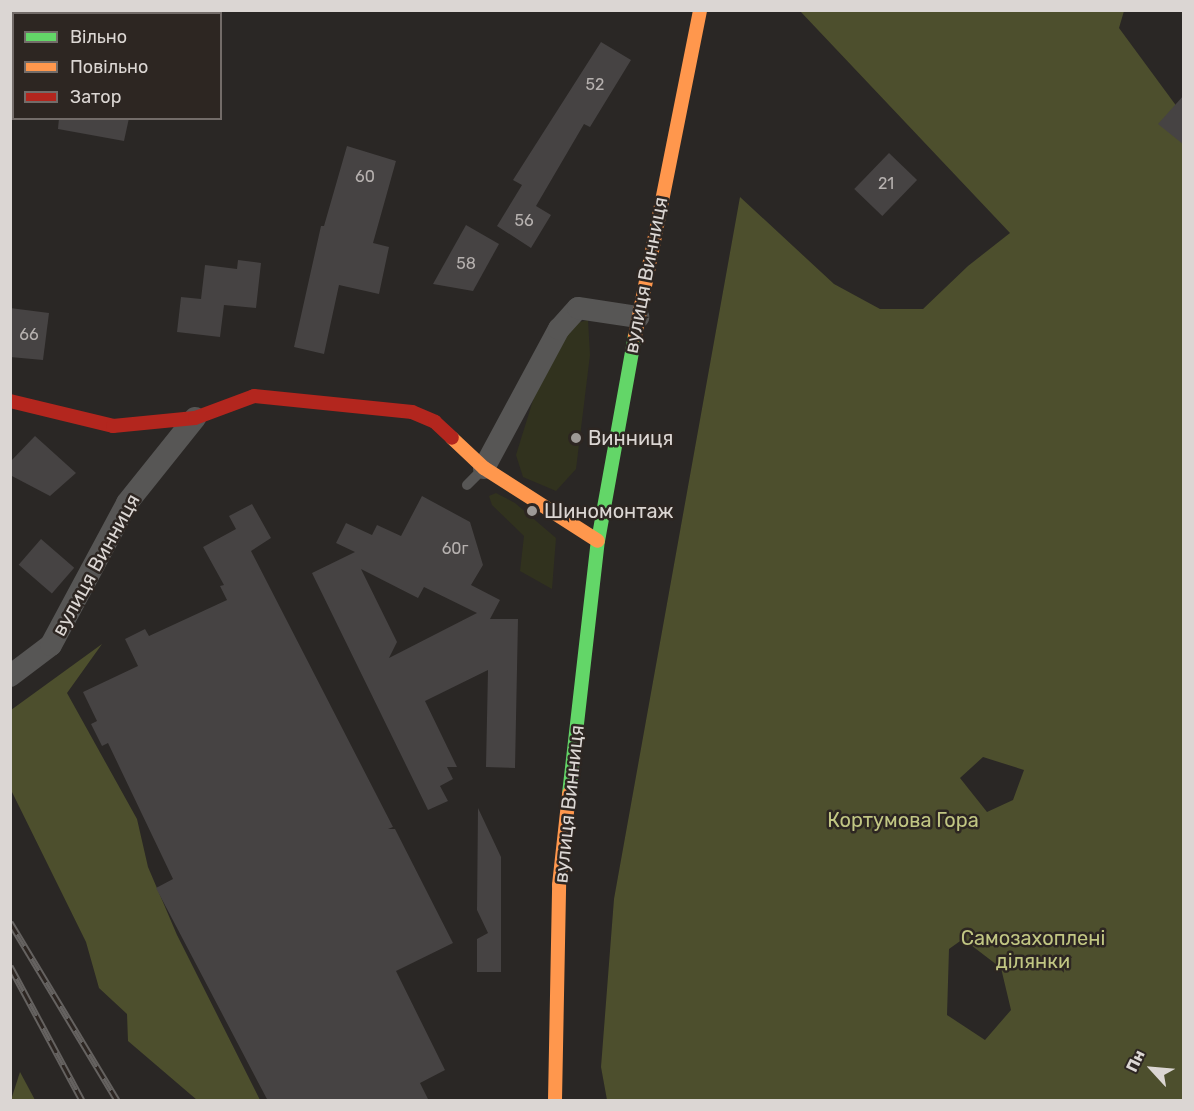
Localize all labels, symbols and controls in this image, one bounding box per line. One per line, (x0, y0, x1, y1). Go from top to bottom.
legend (12, 12, 222, 120)
text: Вільно (70, 26, 127, 48)
text: Повільно (70, 56, 148, 78)
house number: 52 (586, 75, 604, 95)
text: Затор (70, 86, 121, 108)
house number: 60 (355, 167, 375, 187)
house number: 21 (878, 174, 894, 194)
street label: вулиця Винниця (619, 195, 673, 355)
house number: 56 (514, 211, 534, 231)
house number: 58 (456, 254, 476, 274)
house number: 66 (19, 325, 39, 345)
place label: Винниця (588, 426, 673, 450)
marker: Винниця (569, 431, 583, 445)
street label: вулиця Винниця (47, 490, 145, 640)
place label: Шиномонтаж (544, 499, 674, 523)
marker: Шиномонтаж (525, 504, 539, 518)
house number: 60г (442, 539, 468, 559)
street label: вулиця Винниця (549, 724, 589, 884)
park label: Кортумова Гора (827, 808, 979, 832)
park label: Самозахоплені ділянки (961, 927, 1105, 974)
north arrow (1122, 1039, 1182, 1099)
text: Пн (1122, 1047, 1149, 1075)

